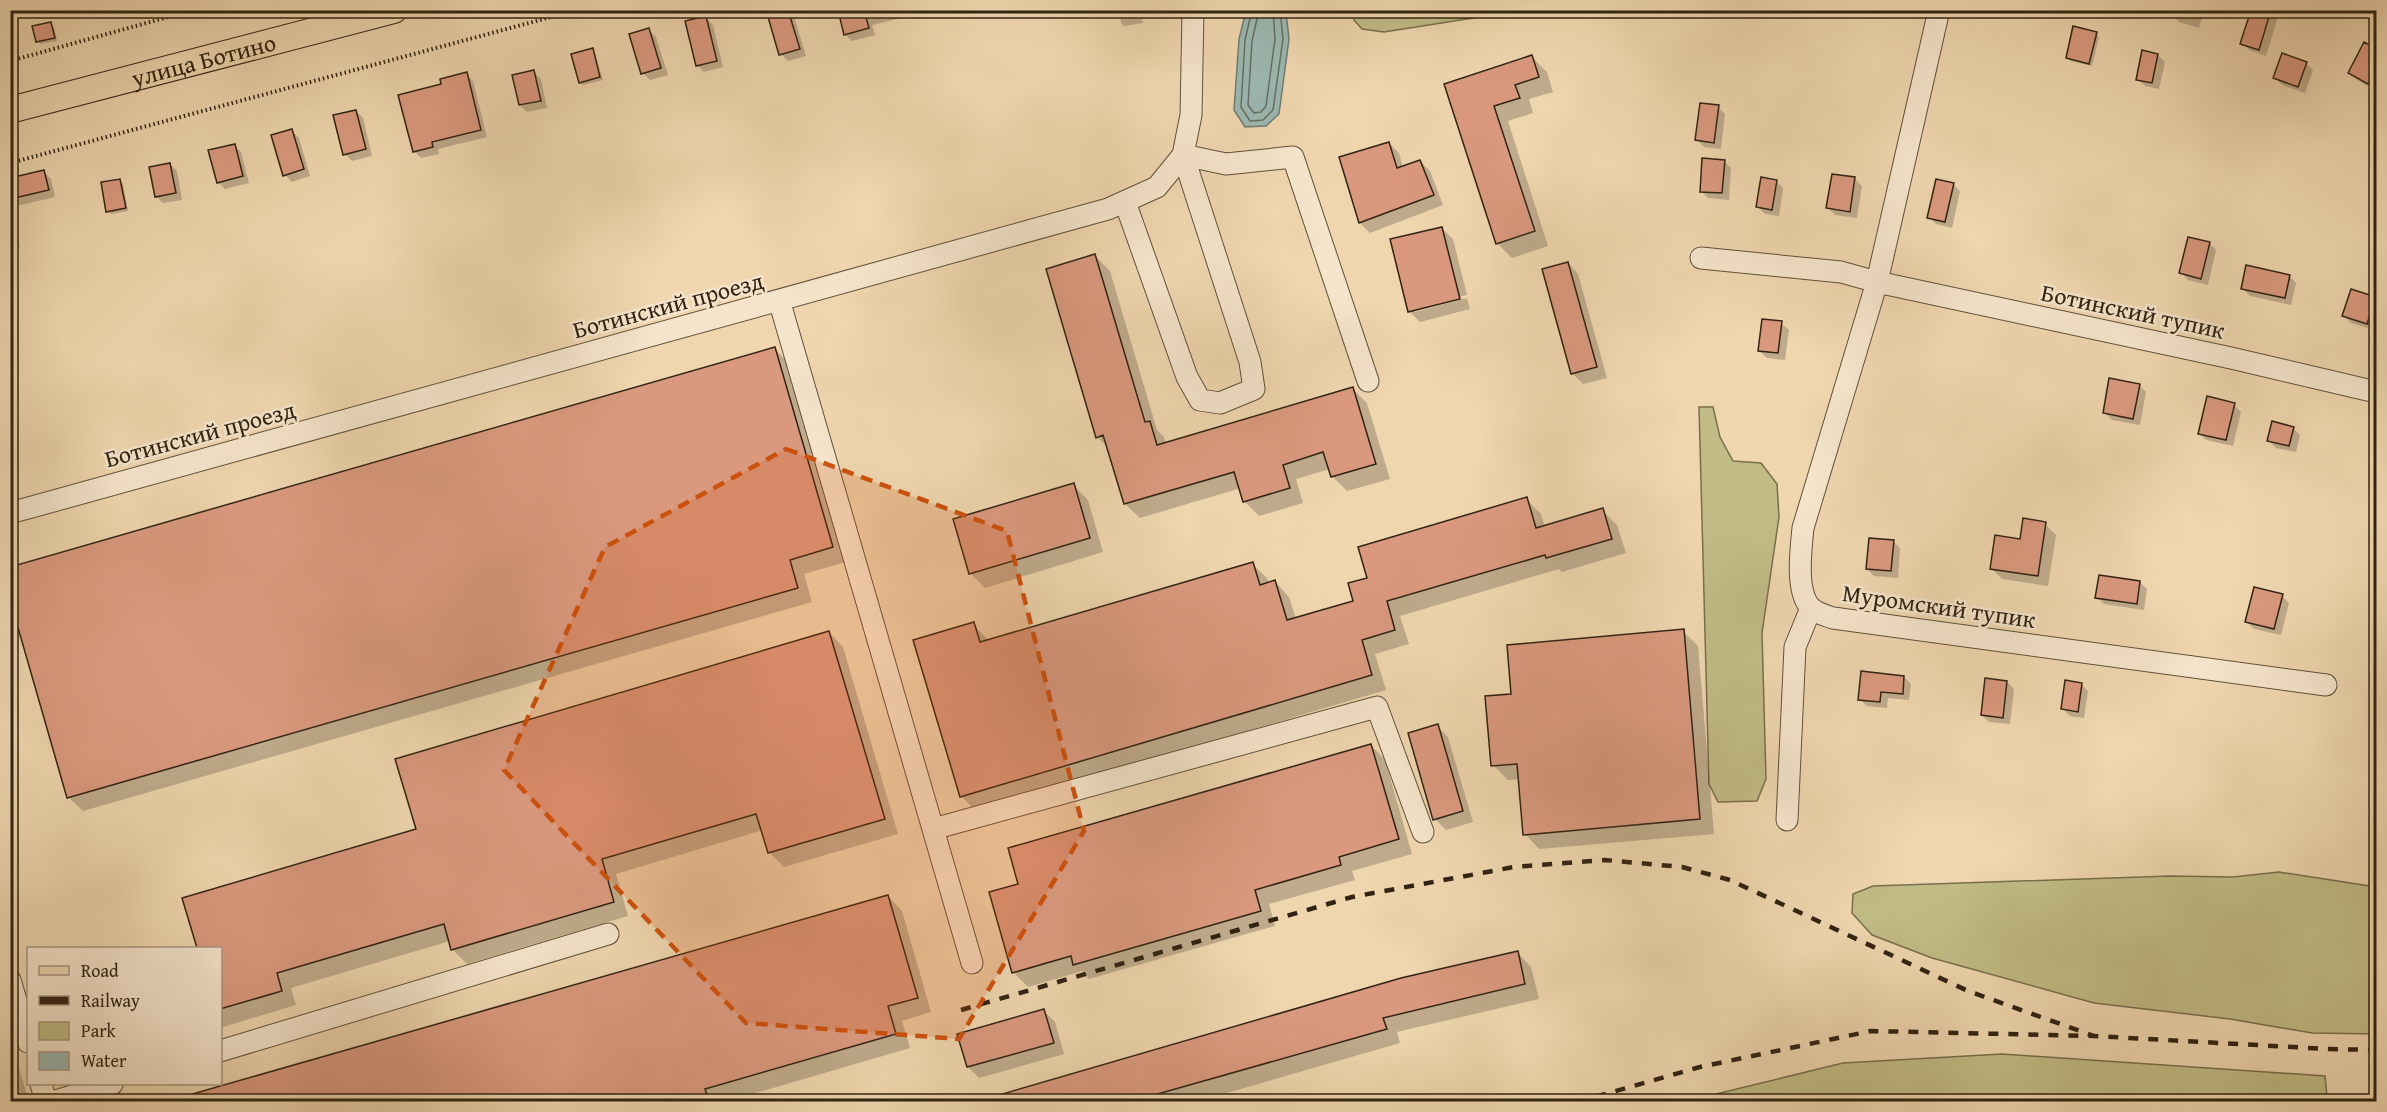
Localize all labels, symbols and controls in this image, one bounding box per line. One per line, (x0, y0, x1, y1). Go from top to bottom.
street label: улица Ботино (127, 24, 280, 95)
street label: Ботинский проезд (569, 263, 767, 347)
street label: Ботинский тупик (2038, 274, 2228, 348)
street label: Ботинский проезд (101, 392, 299, 476)
street label: Муромский тупик (1840, 575, 2038, 637)
legend (27, 947, 222, 1085)
text: Road (81, 957, 119, 984)
text: Railway (81, 987, 140, 1014)
text: Park (81, 1017, 117, 1044)
text: Water (81, 1047, 127, 1074)

